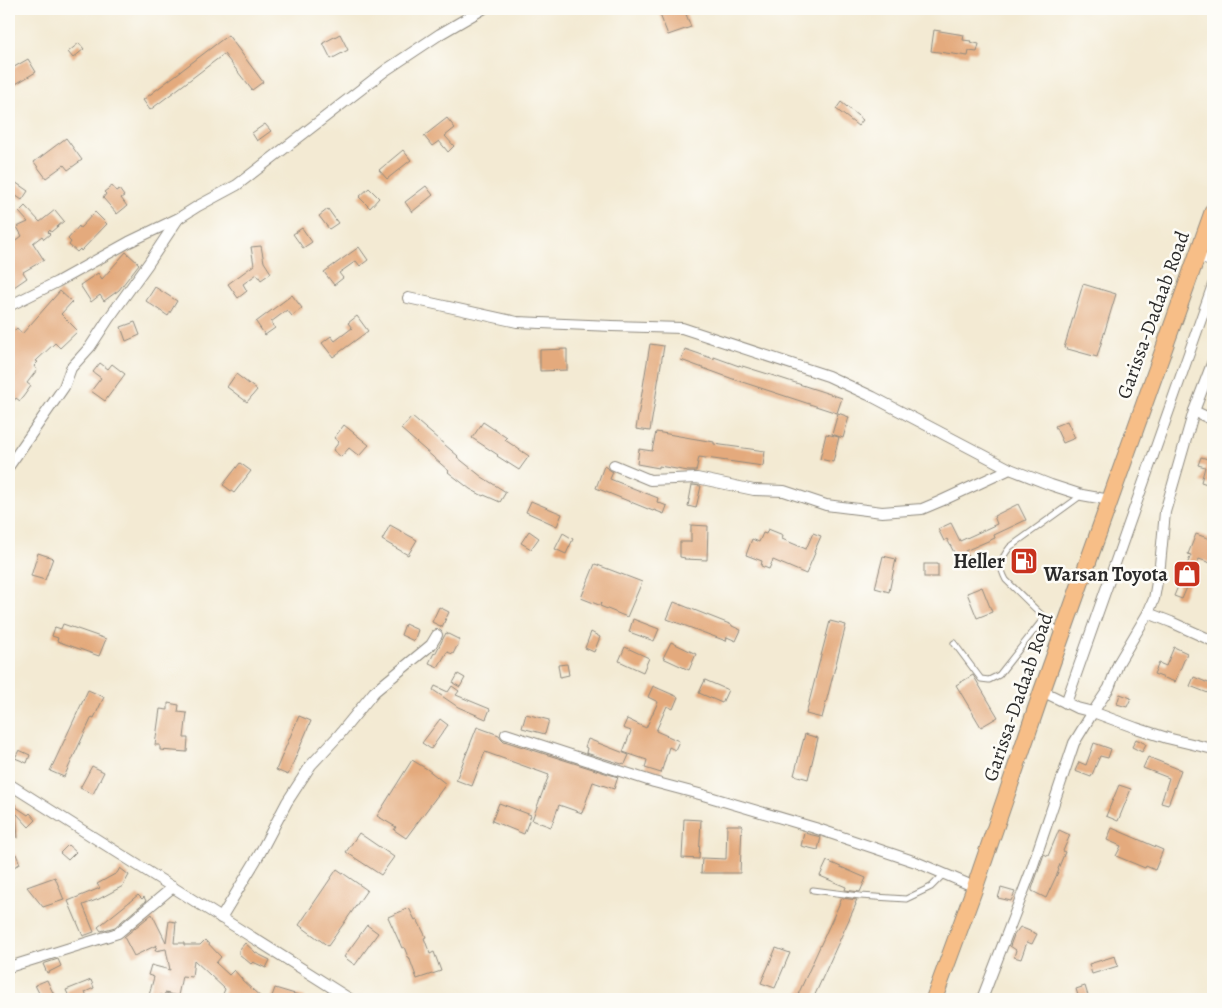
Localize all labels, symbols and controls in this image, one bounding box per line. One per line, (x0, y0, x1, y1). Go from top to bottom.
street label: Garissa-Dadaab Road (1110, 227, 1196, 403)
fuel station icon: Heller (1009, 546, 1039, 576)
place label: Heller (953, 548, 1005, 575)
shop icon: Warsan Toyota (1172, 559, 1202, 589)
place label: Warsan Toyota (1043, 561, 1168, 588)
street label: Garissa-Dadaab Road (976, 609, 1060, 785)

